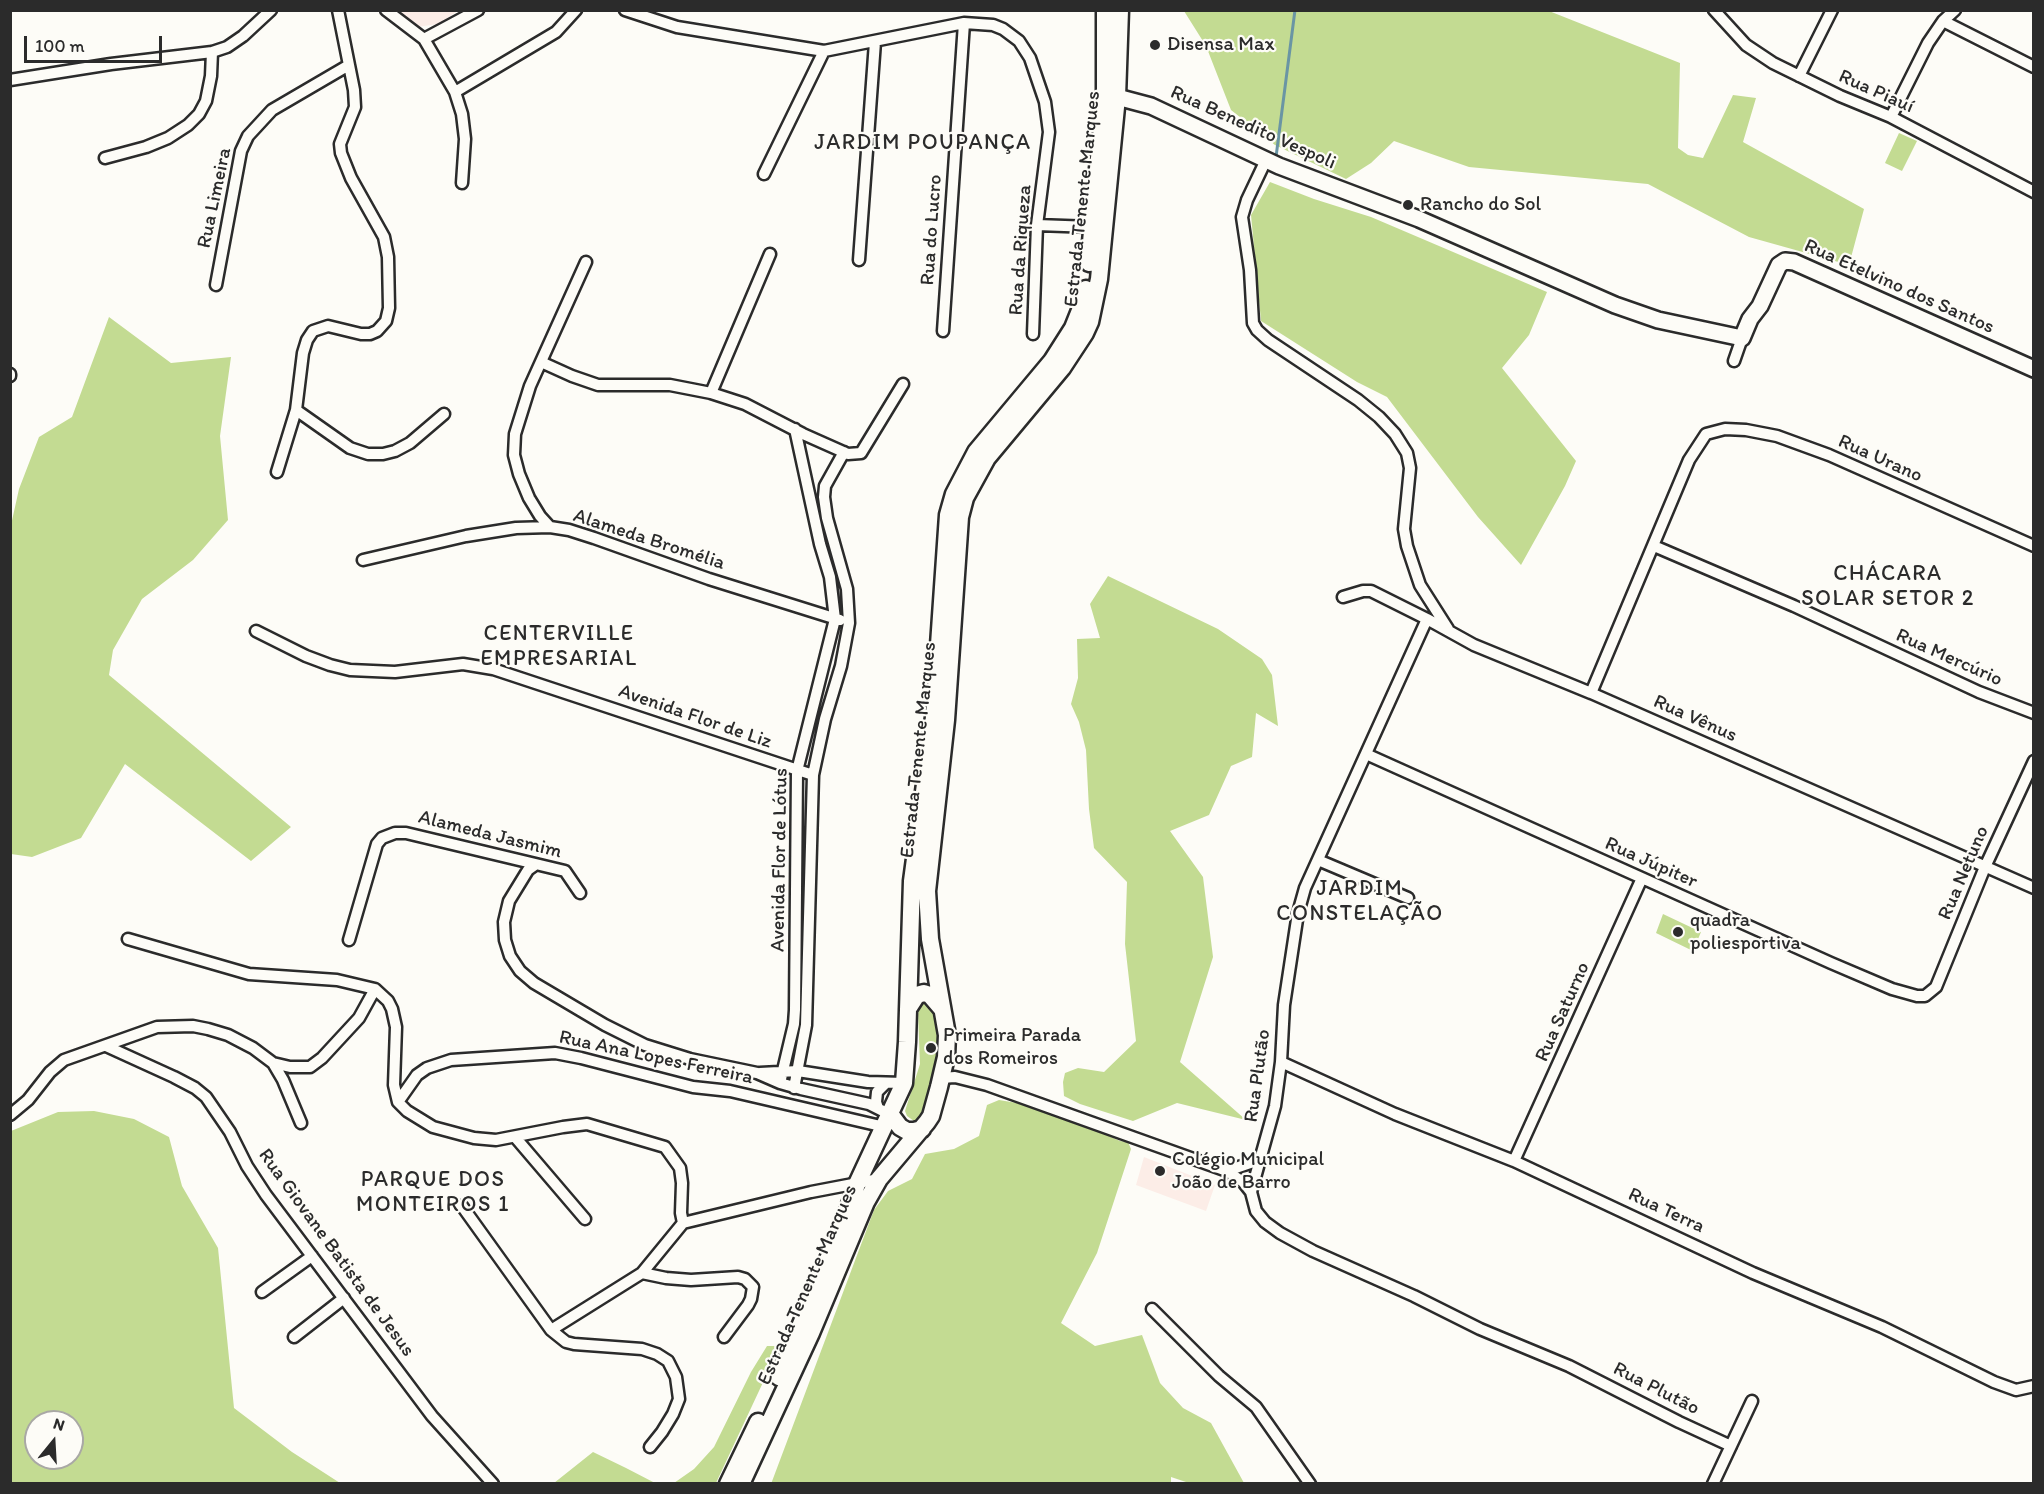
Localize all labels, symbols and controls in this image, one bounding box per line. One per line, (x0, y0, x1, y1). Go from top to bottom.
scale bar (27, 24, 165, 62)
place label: Disensa Max (1167, 33, 1274, 57)
text: 100 m (35, 35, 85, 57)
marker: Disensa Max (1148, 38, 1162, 52)
street label: Rua Piauí (1835, 65, 1917, 119)
street label: Rua Benedito Vespoli (1166, 81, 1340, 175)
street label: Estrada Tenente Marques (1060, 90, 1106, 308)
district label: JARDIM POUPANÇA (815, 130, 1031, 156)
street label: Rua Limeira (193, 146, 237, 250)
street label: Rua do Lucro (916, 174, 948, 286)
street label: Rua da Riqueza (1004, 184, 1038, 316)
place label: Rancho do Sol (1420, 193, 1541, 217)
marker: Rancho do Sol (1401, 198, 1415, 212)
street label: Rua Etelvino dos Santos (1800, 234, 1998, 340)
street label: Rua Urano (1834, 430, 1926, 488)
street label: Alameda Bromélia (570, 504, 728, 576)
district label: CHÁCARA SOLAR SETOR 2 (1801, 561, 1975, 612)
district label: CENTERVILLE EMPRESARIAL (480, 621, 638, 672)
street label: Rua Mercúrio (1892, 624, 2006, 692)
street label: Estrada Tenente Marques (896, 641, 942, 859)
street label: Avenida Flor de Liz (615, 680, 775, 754)
street label: Rua Vênus (1649, 690, 1741, 748)
street label: Avenida Flor de Lótus (766, 768, 794, 952)
street label: Alameda Jasmim (416, 806, 564, 864)
street label: Rua Netuno (1933, 822, 1995, 924)
street label: Rua Júpiter (1601, 832, 1701, 894)
district label: JARDIM CONSTELAÇÃO (1276, 876, 1444, 927)
place label: quadra poliesportiva (1690, 909, 1801, 956)
marker: quadra poliesportiva (1671, 925, 1685, 939)
street label: Rua Saturno (1530, 958, 1596, 1066)
place label: Primeira Parada dos Romeiros (943, 1024, 1081, 1071)
street label: Rua Ana Lopes Ferreira (557, 1026, 755, 1090)
street label: Rua Plutão (1240, 1028, 1276, 1124)
marker: Primeira Parada dos Romeiros (924, 1041, 938, 1055)
street label: Rua Giovane Batista de Jesus (252, 1144, 420, 1362)
place label: Colégio Municipal João de Barro (1172, 1148, 1324, 1195)
marker: Colégio Municipal João de Barro (1153, 1164, 1167, 1178)
district label: PARQUE DOS MONTEIROS 1 (356, 1167, 510, 1218)
street label: Estrada Tenente Marques (753, 1181, 863, 1389)
street label: Rua Terra (1624, 1183, 1708, 1239)
street label: Rua Plutão (1609, 1357, 1703, 1421)
north arrow (24, 1410, 84, 1470)
text: N (51, 1414, 67, 1435)

